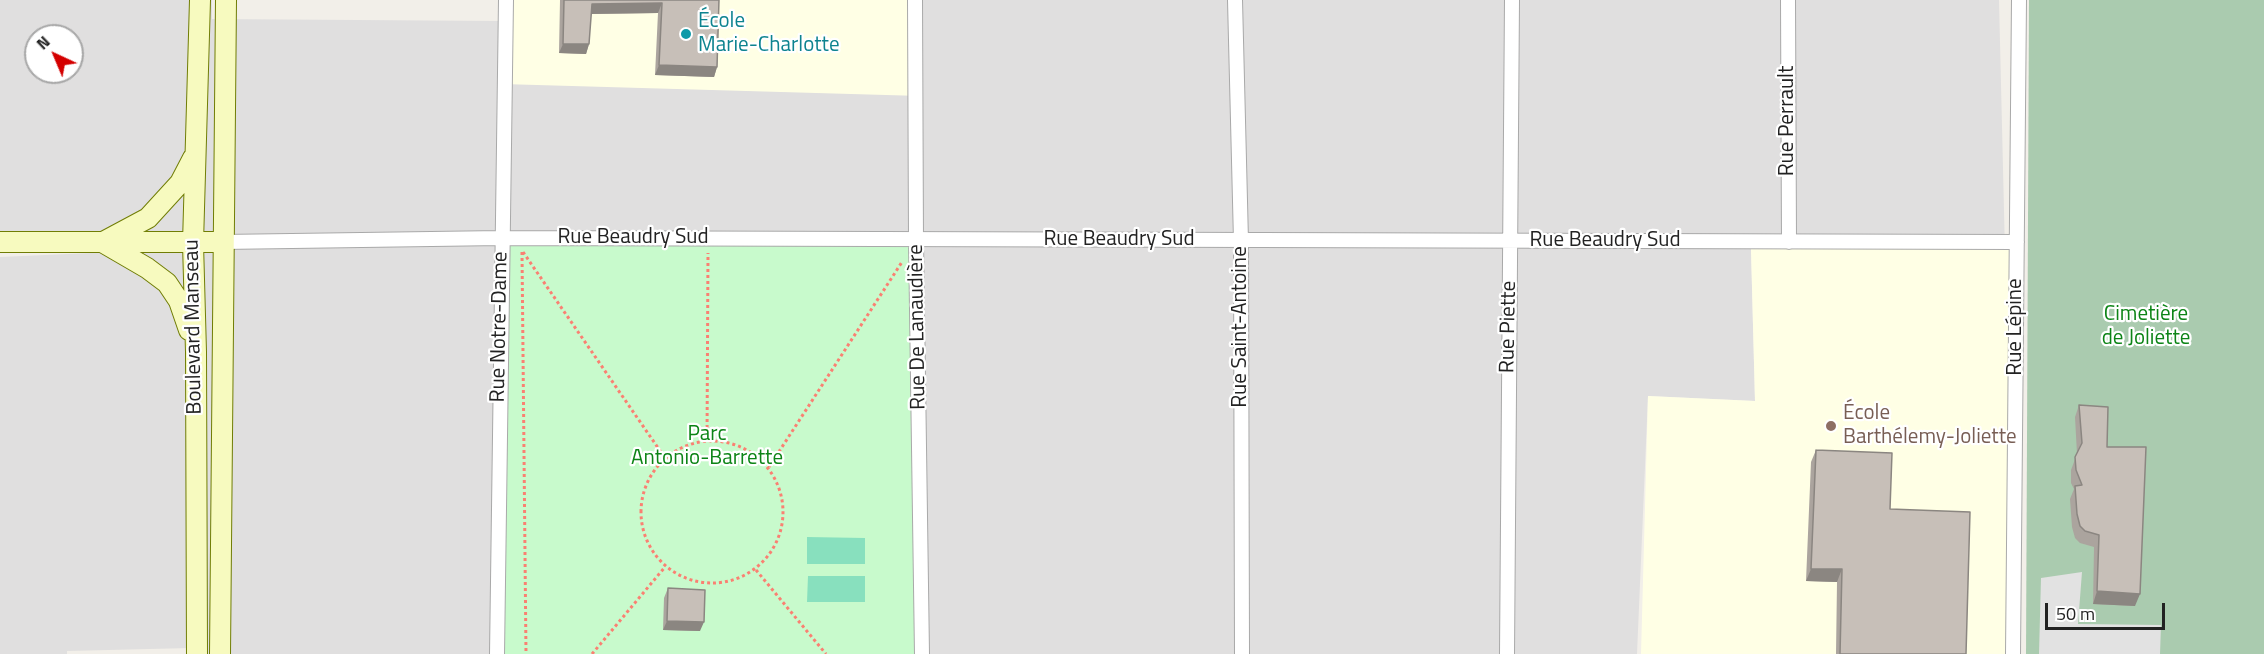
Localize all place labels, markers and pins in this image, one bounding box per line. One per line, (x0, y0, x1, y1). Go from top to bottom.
place label: École Marie-Charlotte (698, 9, 840, 59)
marker: École Marie-Charlotte (679, 27, 693, 41)
place label: École Barthélemy-Joliette (1843, 401, 2017, 451)
marker: École Barthélemy-Joliette (1824, 419, 1838, 433)

